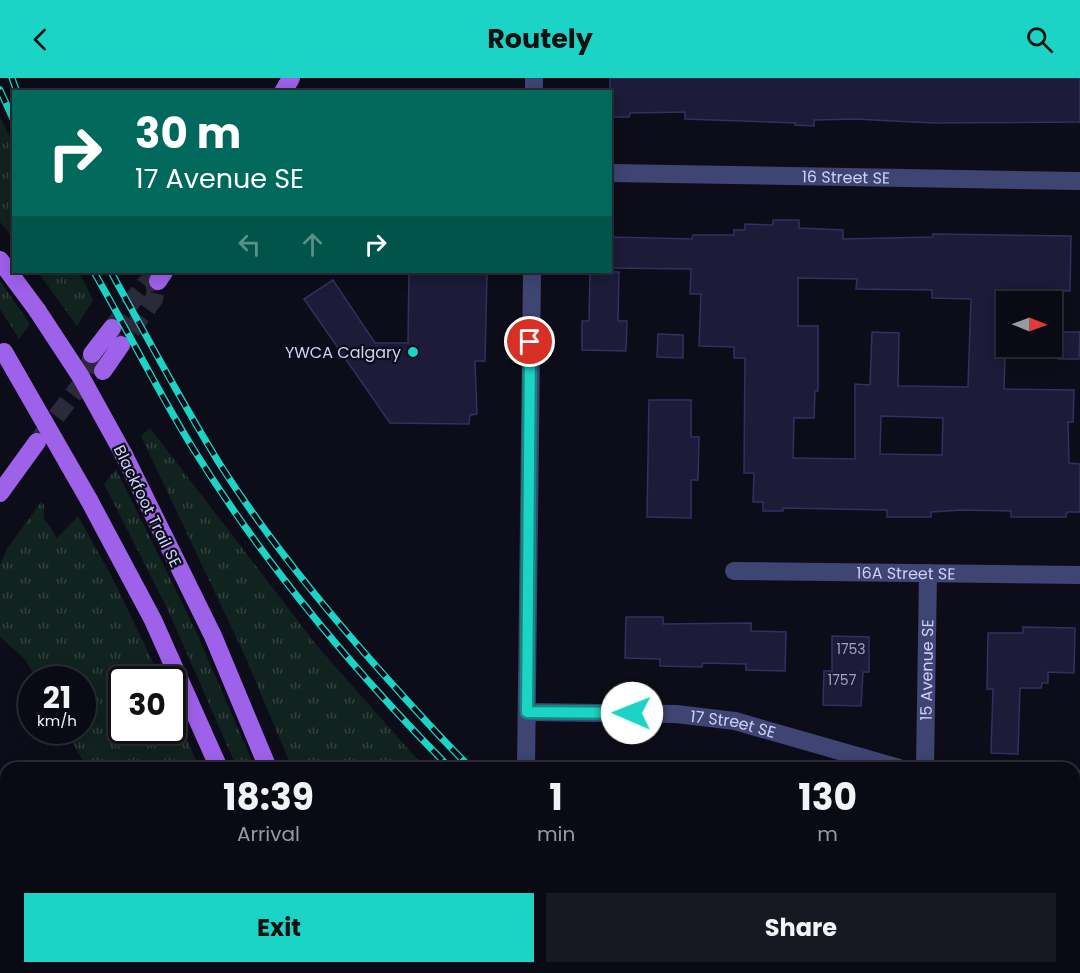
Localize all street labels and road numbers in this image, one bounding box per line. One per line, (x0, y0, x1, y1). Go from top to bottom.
street label: 16 Street SE (802, 165, 890, 190)
street label: Blackfoot Trail SE (108, 441, 187, 571)
street label: 16A Street SE (856, 561, 956, 586)
street label: 15 Avenue SE (915, 619, 939, 721)
street label: 17 Street SE (689, 705, 778, 744)

